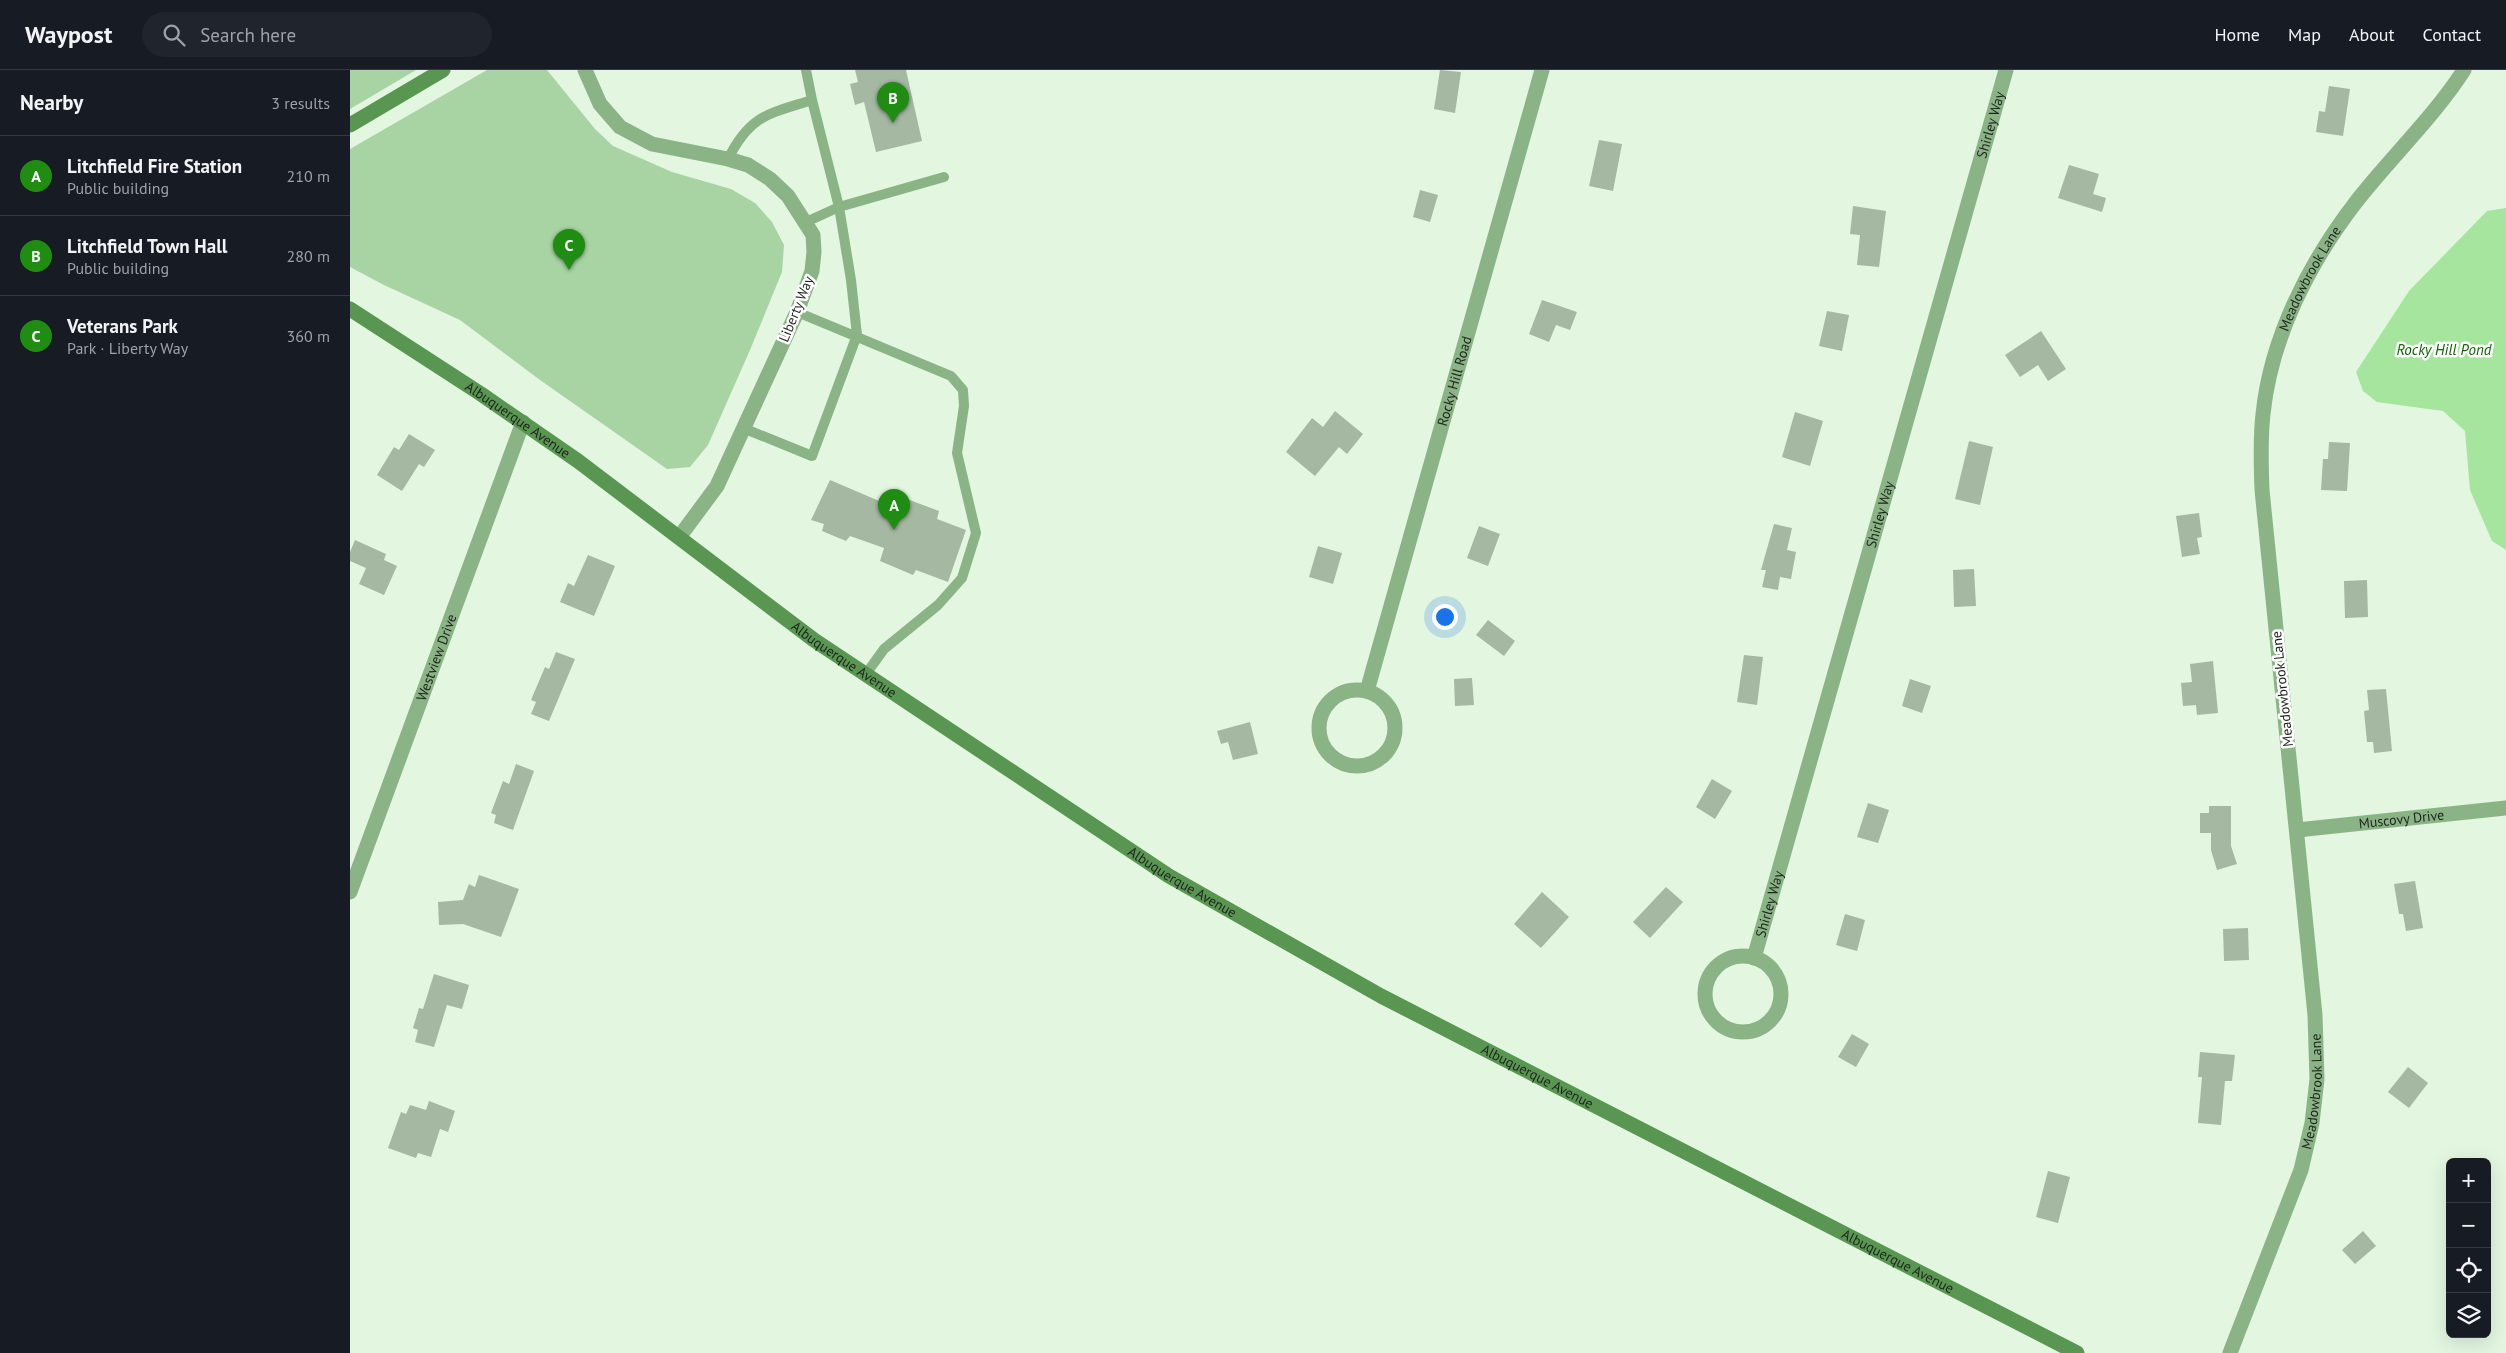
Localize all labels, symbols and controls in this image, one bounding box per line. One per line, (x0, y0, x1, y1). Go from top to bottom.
search box (142, 12, 492, 57)
text: Waypost (25, 19, 112, 50)
icon: search (160, 21, 188, 49)
text: Search here (200, 23, 296, 47)
text: Home (2214, 23, 2260, 46)
text: Map (2288, 23, 2321, 46)
text: About (2349, 23, 2395, 46)
text: Contact (2423, 23, 2481, 46)
pin: B (877, 82, 909, 123)
text: Nearby (20, 89, 83, 116)
street label: Shirley Way (1972, 89, 2009, 160)
text: 3 results (271, 93, 330, 113)
text: Litchfield Fire Station (67, 154, 242, 178)
text: A (31, 166, 41, 186)
text: 210 m (287, 166, 330, 186)
text: Public building (67, 178, 169, 198)
street label: Meadowbrook Lane (2275, 223, 2345, 334)
pin: C (553, 229, 585, 270)
text: Litchfield Town Hall (67, 234, 227, 258)
text: B (31, 246, 41, 266)
text: 280 m (287, 246, 330, 266)
text: Public building (67, 258, 169, 278)
street label: Liberty Way (775, 273, 818, 345)
text: Veterans Park (67, 314, 178, 338)
text: C (32, 326, 40, 346)
text: 360 m (287, 326, 330, 346)
street label: Rocky Hill Road (1433, 334, 1476, 428)
text: Park · Liberty Way (67, 338, 188, 358)
water label: Rocky Hill Pond (2396, 340, 2492, 359)
street label: Albuquerque Avenue (462, 377, 574, 462)
street label: Shirley Way (1862, 479, 1898, 550)
pin: A (878, 489, 910, 530)
your location (1432, 604, 1458, 630)
street label: Westview Drive (412, 611, 461, 703)
street label: Albuquerque Avenue (788, 617, 900, 702)
street label: Meadowbrook Lane (2267, 630, 2297, 748)
street label: Muscovy Drive (2358, 806, 2445, 832)
street label: Albuquerque Avenue (1125, 842, 1240, 921)
street label: Shirley Way (1751, 868, 1787, 940)
street label: Meadowbrook Lane (2297, 1033, 2326, 1151)
street label: Albuquerque Avenue (1478, 1040, 1597, 1112)
map controls (2446, 1158, 2491, 1338)
button: + (2446, 1158, 2491, 1203)
button: − (2446, 1203, 2491, 1248)
street label: Albuquerque Avenue (1839, 1225, 1957, 1297)
button: locate (2446, 1248, 2491, 1293)
button: layers (2446, 1293, 2491, 1338)

